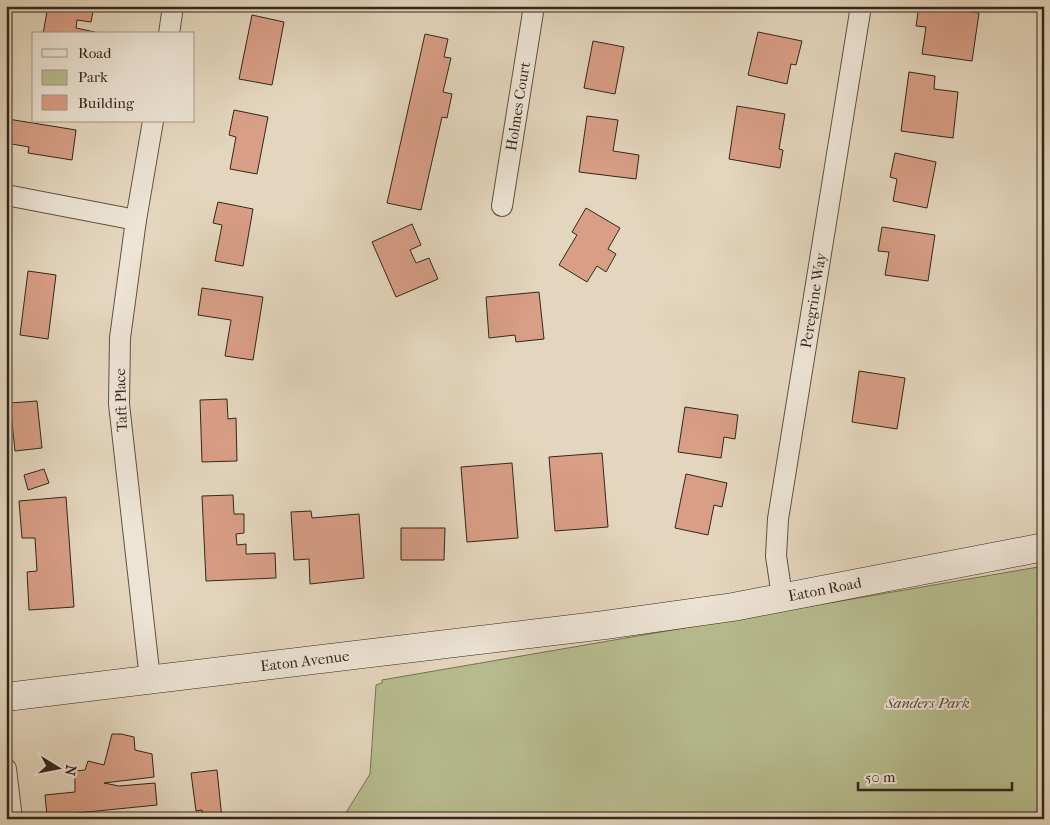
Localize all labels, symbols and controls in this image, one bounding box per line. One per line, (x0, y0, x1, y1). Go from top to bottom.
legend (32, 32, 195, 122)
text: Road (78, 44, 112, 62)
street label: Holmes Court (502, 60, 534, 152)
text: Park (78, 68, 108, 86)
text: Building (78, 94, 135, 112)
street label: Peregrine Way (797, 250, 830, 349)
street label: Taft Place (111, 367, 131, 432)
street label: Eaton Road (787, 573, 864, 605)
street label: Eaton Avenue (259, 647, 351, 675)
park label: Sanders Park (885, 694, 970, 712)
north arrow (32, 742, 82, 792)
scale bar (858, 760, 1011, 792)
text: N (61, 763, 80, 777)
text: 50 m (865, 768, 896, 786)

